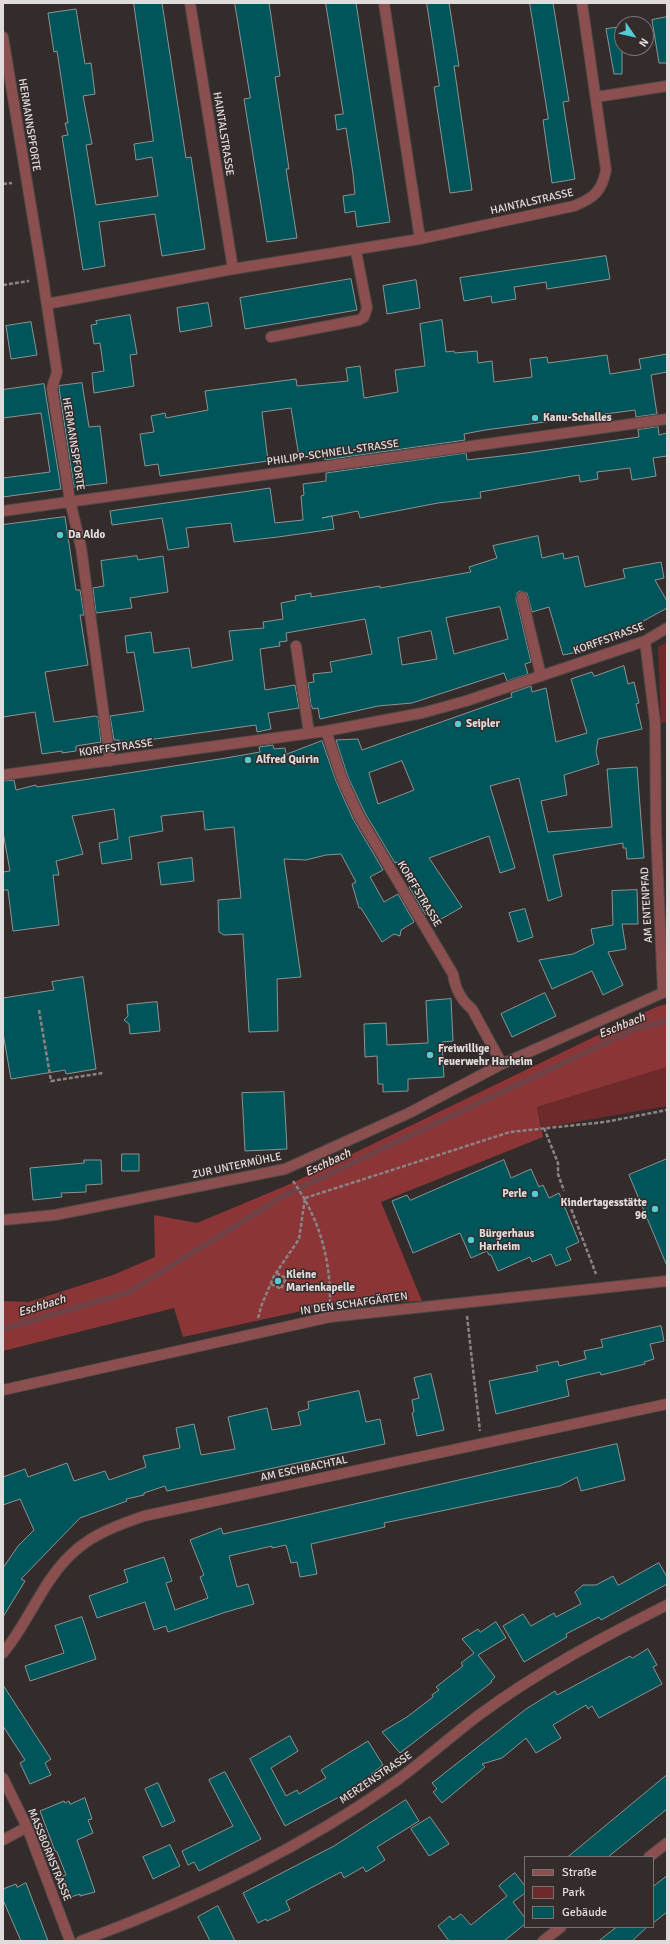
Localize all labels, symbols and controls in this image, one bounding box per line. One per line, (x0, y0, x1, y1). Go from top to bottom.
north arrow (614, 16, 654, 56)
text: N (636, 36, 651, 49)
street label: HERMANNSPFORTE (15, 77, 43, 173)
street label: HAINTALSTRASSE (210, 91, 236, 177)
street label: HAINTALSTRASSE (489, 186, 575, 218)
street label: HERMANNSPFORTE (59, 396, 87, 492)
place label: Kanu-Schalles (543, 411, 612, 425)
marker: Kanu-Schalles (530, 413, 540, 423)
street label: PHILIPP-SCHNELL-STRASSE (266, 437, 400, 469)
place label: Da Aldo (68, 528, 105, 542)
marker: Da Aldo (55, 530, 65, 540)
street label: KORFFSTRASSE (572, 620, 646, 658)
place label: Seipler (466, 717, 500, 731)
marker: Seipler (453, 719, 463, 729)
street label: KORFFSTRASSE (78, 736, 154, 760)
place label: Alfred Quirin (256, 753, 319, 767)
marker: Alfred Quirin (243, 755, 253, 765)
street label: KORFFSTRASSE (394, 859, 444, 929)
street label: AM ENTENPFAD (638, 867, 656, 943)
water label: Eschbach (597, 1010, 647, 1042)
place label: Freiwillige Feuerwehr Harheim (438, 1042, 533, 1068)
marker: Freiwillige Feuerwehr Harheim (425, 1050, 435, 1060)
water label: Eschbach (303, 1146, 353, 1180)
street label: ZUR UNTERMÜHLE (191, 1150, 283, 1182)
place label: Perle (502, 1187, 527, 1201)
marker: Perle (530, 1189, 540, 1199)
place label: Kindertagesstätte 96 (561, 1196, 647, 1222)
marker: Kindertagesstätte 96 (650, 1204, 660, 1214)
place label: Bürgerhaus Harheim (479, 1227, 534, 1253)
marker: Bürgerhaus Harheim (466, 1235, 476, 1245)
place label: Kleine Marienkapelle (286, 1268, 355, 1294)
marker: Kleine Marienkapelle (273, 1276, 283, 1286)
street label: IN DEN SCHAFGÄRTEN (299, 1290, 409, 1318)
water label: Eschbach (17, 1292, 67, 1320)
street label: AM ESCHBACHTAL (259, 1453, 349, 1485)
street label: MERZENSTRASSE (337, 1749, 415, 1807)
street label: MASSBORNSTRASSE (24, 1807, 74, 1903)
legend (524, 1856, 654, 1928)
text: Straße (562, 1865, 597, 1880)
text: Park (562, 1885, 585, 1900)
text: Gebäude (562, 1905, 607, 1920)

